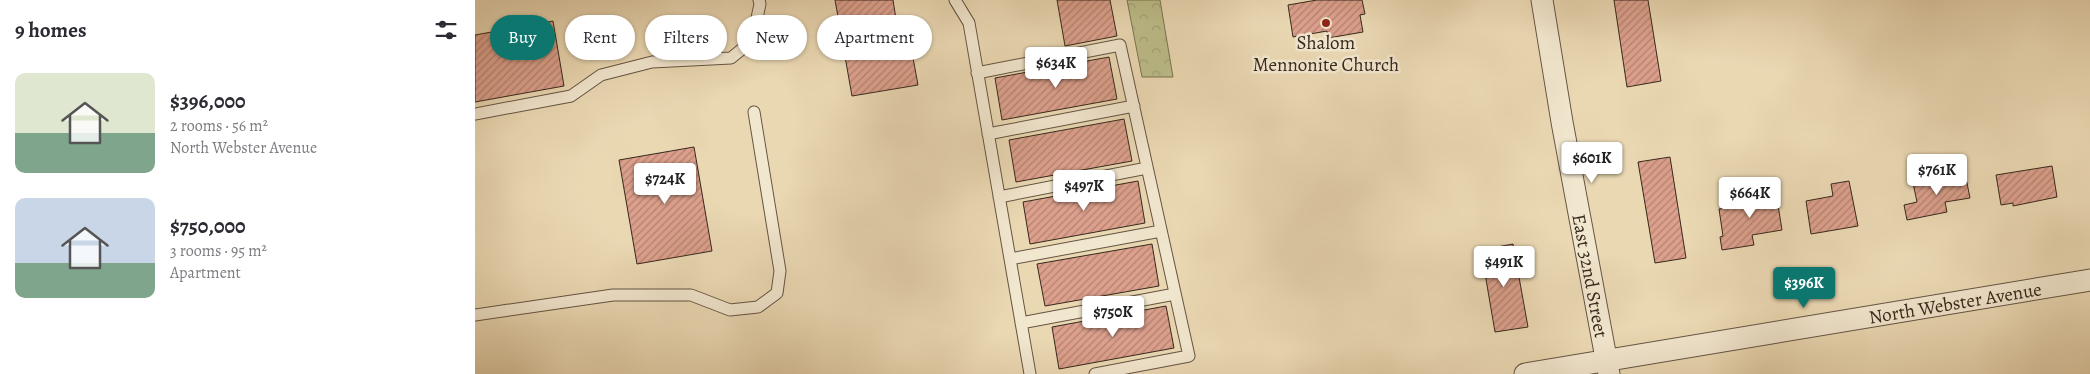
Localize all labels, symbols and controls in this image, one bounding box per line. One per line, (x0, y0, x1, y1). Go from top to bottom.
chip: Buy (490, 15, 555, 60)
chip: Rent (565, 15, 635, 60)
chip: Filters (645, 15, 727, 60)
chip: New (737, 15, 807, 60)
chip: Apartment (817, 15, 932, 60)
text: 9 homes (15, 16, 86, 44)
icon: filters (432, 16, 460, 44)
marker: Shalom Mennonite Church (1320, 17, 1332, 29)
place label: Shalom Mennonite Church (1253, 30, 1399, 78)
pin: $634K (1021, 46, 1091, 89)
text: $634K (1036, 52, 1076, 74)
text: $396,000 (170, 87, 246, 115)
icon: home (55, 93, 115, 153)
text: 2 rooms · 56 m² (170, 115, 268, 137)
text: North Webster Avenue (170, 137, 317, 159)
pin: $601K (1557, 142, 1627, 184)
text: $601K (1572, 147, 1612, 169)
pin: $761K (1902, 154, 1972, 196)
text: $761K (1918, 159, 1956, 181)
pin: $724K (630, 162, 700, 205)
text: $724K (645, 168, 685, 190)
pin: $497K (1049, 170, 1119, 212)
text: $497K (1064, 175, 1104, 197)
pin: $664K (1715, 176, 1785, 219)
text: $664K (1730, 182, 1770, 204)
text: $750,000 (170, 212, 246, 240)
street label: East 32nd Street (1565, 212, 1614, 340)
icon: home (55, 218, 115, 278)
text: 3 rooms · 95 m² (170, 240, 267, 262)
pin: $491K (1469, 246, 1539, 288)
text: $491K (1485, 251, 1523, 273)
text: Apartment (170, 262, 241, 284)
pin: $396K (1769, 266, 1839, 309)
text: $396K (1784, 272, 1824, 294)
street label: North Webster Avenue (1867, 276, 2044, 331)
pin: $750K (1078, 296, 1148, 338)
text: $750K (1093, 301, 1133, 323)

